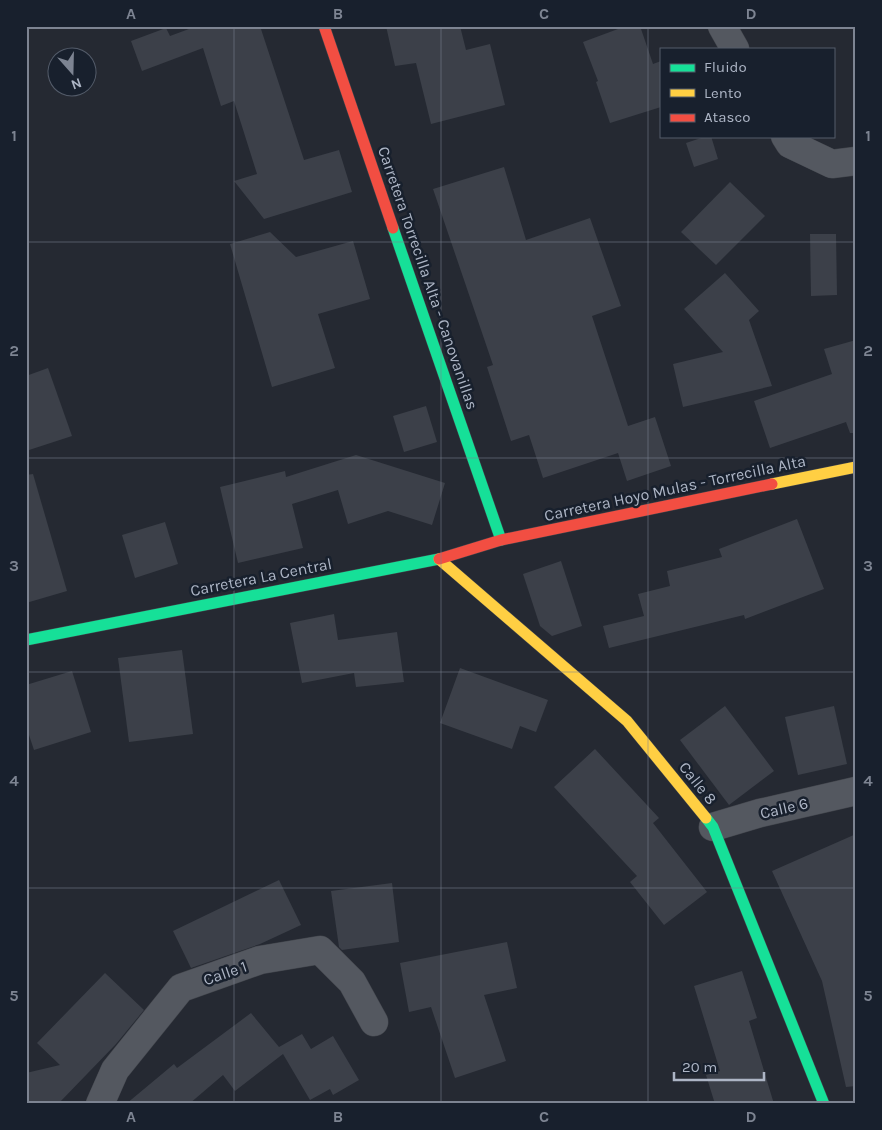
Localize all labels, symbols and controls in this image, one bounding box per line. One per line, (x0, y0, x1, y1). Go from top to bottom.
text: A (126, 4, 136, 23)
text: B (333, 4, 343, 23)
text: C (539, 4, 549, 23)
text: D (746, 4, 757, 23)
north arrow (48, 48, 98, 98)
legend (660, 48, 834, 138)
text: Fluido (704, 58, 747, 76)
text: N (69, 74, 84, 93)
text: Lento (704, 84, 742, 102)
text: Atasco (704, 108, 750, 126)
text: 1 (11, 126, 17, 145)
text: 1 (865, 126, 871, 145)
street label: Carretera Torrecilla Alta - Canovanillas (374, 144, 482, 412)
text: 2 (9, 341, 19, 360)
text: 2 (863, 341, 873, 360)
street label: Carretera Hoyo Mulas - Torrecilla Alta (542, 451, 808, 525)
street label: Carretera La Central (189, 554, 333, 600)
text: 3 (9, 556, 19, 575)
text: 3 (863, 556, 873, 575)
street label: Calle 8 (675, 758, 721, 808)
text: 4 (9, 771, 19, 790)
text: 4 (863, 771, 873, 790)
street label: Calle 6 (758, 793, 810, 823)
street label: Calle 1 (201, 957, 249, 989)
text: 5 (9, 986, 19, 1005)
text: 5 (863, 986, 873, 1005)
scale bar (674, 1050, 764, 1082)
text: 20 m (682, 1058, 717, 1076)
text: A (126, 1107, 136, 1126)
text: B (333, 1107, 343, 1126)
text: C (539, 1107, 549, 1126)
text: D (746, 1107, 757, 1126)

